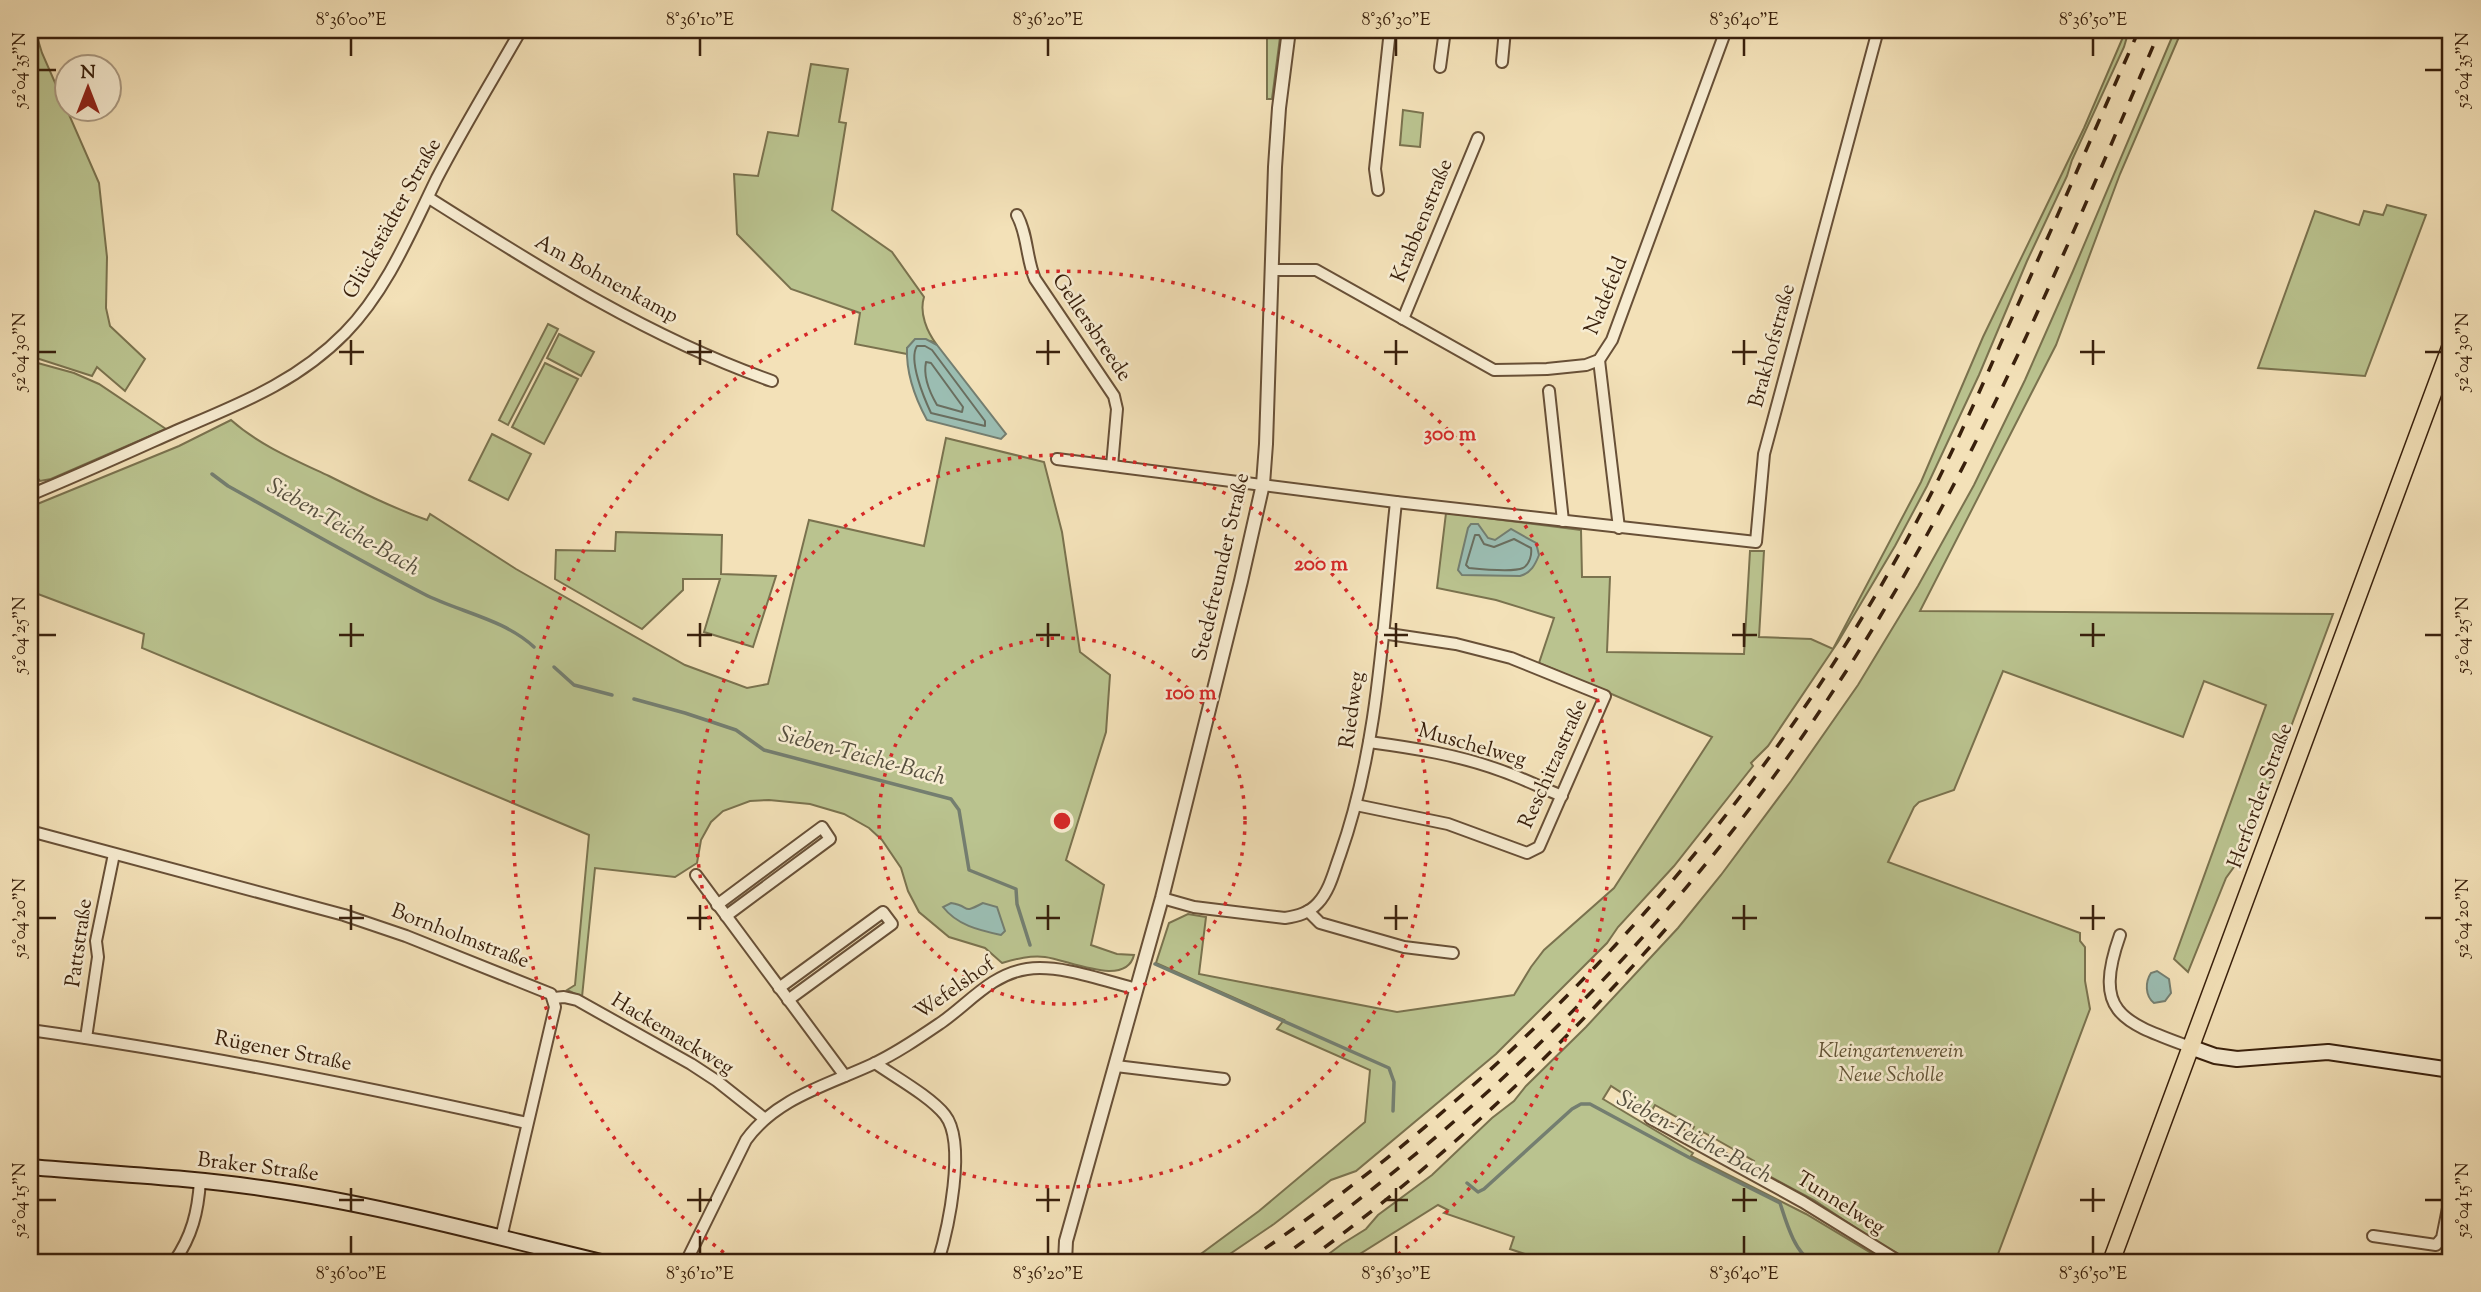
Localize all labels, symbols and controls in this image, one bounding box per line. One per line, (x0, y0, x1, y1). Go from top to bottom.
text: 8°36'00"E (316, 8, 386, 34)
text: 8°36'10"E (666, 8, 734, 34)
text: 8°36'20"E (1013, 8, 1083, 34)
text: 8°36'30"E (1361, 8, 1431, 34)
text: 8°36'40"E (1709, 8, 1779, 34)
text: 8°36'50"E (2059, 8, 2127, 34)
text: 52°04'35"N (8, 32, 34, 109)
text: 52°04'35"N (2451, 32, 2477, 109)
north arrow (52, 52, 122, 122)
text: N (80, 60, 96, 87)
street label: Glückstädter Straße (336, 133, 450, 305)
street label: Krabbenstraße (1385, 155, 1461, 287)
street label: Am Bohnenkamp (529, 228, 683, 332)
street label: Nadefeld (1578, 252, 1636, 339)
street label: Gellersbreede (1044, 268, 1138, 388)
street label: Brakhofstraße (1742, 281, 1804, 411)
text: 52°04'30"N (8, 312, 34, 393)
text: 52°04'30"N (2451, 312, 2477, 393)
text: 300 m (1424, 420, 1477, 450)
street label: Stedefreunder Straße (1186, 470, 1258, 664)
water label: Sieben-Teiche-Bach (260, 471, 426, 585)
text: 200 m (1294, 550, 1349, 580)
text: 52°04'25"N (8, 596, 34, 675)
text: 52°04'25"N (2451, 596, 2477, 675)
street label: Riedweg (1333, 670, 1373, 750)
text: 100 m (1166, 679, 1217, 709)
street label: Reschitzastraße (1512, 695, 1596, 833)
street label: Muschelweg (1414, 716, 1530, 776)
water label: Sieben-Teiche-Bach (775, 719, 949, 795)
street label: Herforder Straße (2221, 719, 2301, 873)
centre of rings (1050, 809, 1074, 833)
text: 52°04'20"N (8, 878, 34, 959)
text: 52°04'20"N (2451, 878, 2477, 959)
street label: Pattstraße (59, 897, 101, 989)
street label: Bornholmstraße (387, 897, 533, 977)
street label: Wefelshof (908, 949, 1003, 1028)
street label: Hackemackweg (605, 986, 739, 1084)
street label: Rügener Straße (212, 1024, 354, 1080)
park label: Kleingartenverein Neue Scholle (1818, 1037, 1964, 1091)
water label: Sieben-Teiche-Bach (1610, 1083, 1778, 1193)
street label: Braker Straße (196, 1146, 320, 1190)
text: 52°04'15"N (8, 1162, 34, 1239)
text: 52°04'15"N (2451, 1162, 2477, 1239)
street label: Tunnelweg (1790, 1165, 1890, 1243)
text: 8°36'00"E (316, 1262, 386, 1288)
text: 8°36'10"E (666, 1262, 734, 1288)
text: 8°36'20"E (1013, 1262, 1083, 1288)
text: 8°36'30"E (1361, 1262, 1431, 1288)
text: 8°36'40"E (1709, 1262, 1779, 1288)
text: 8°36'50"E (2059, 1262, 2127, 1288)

